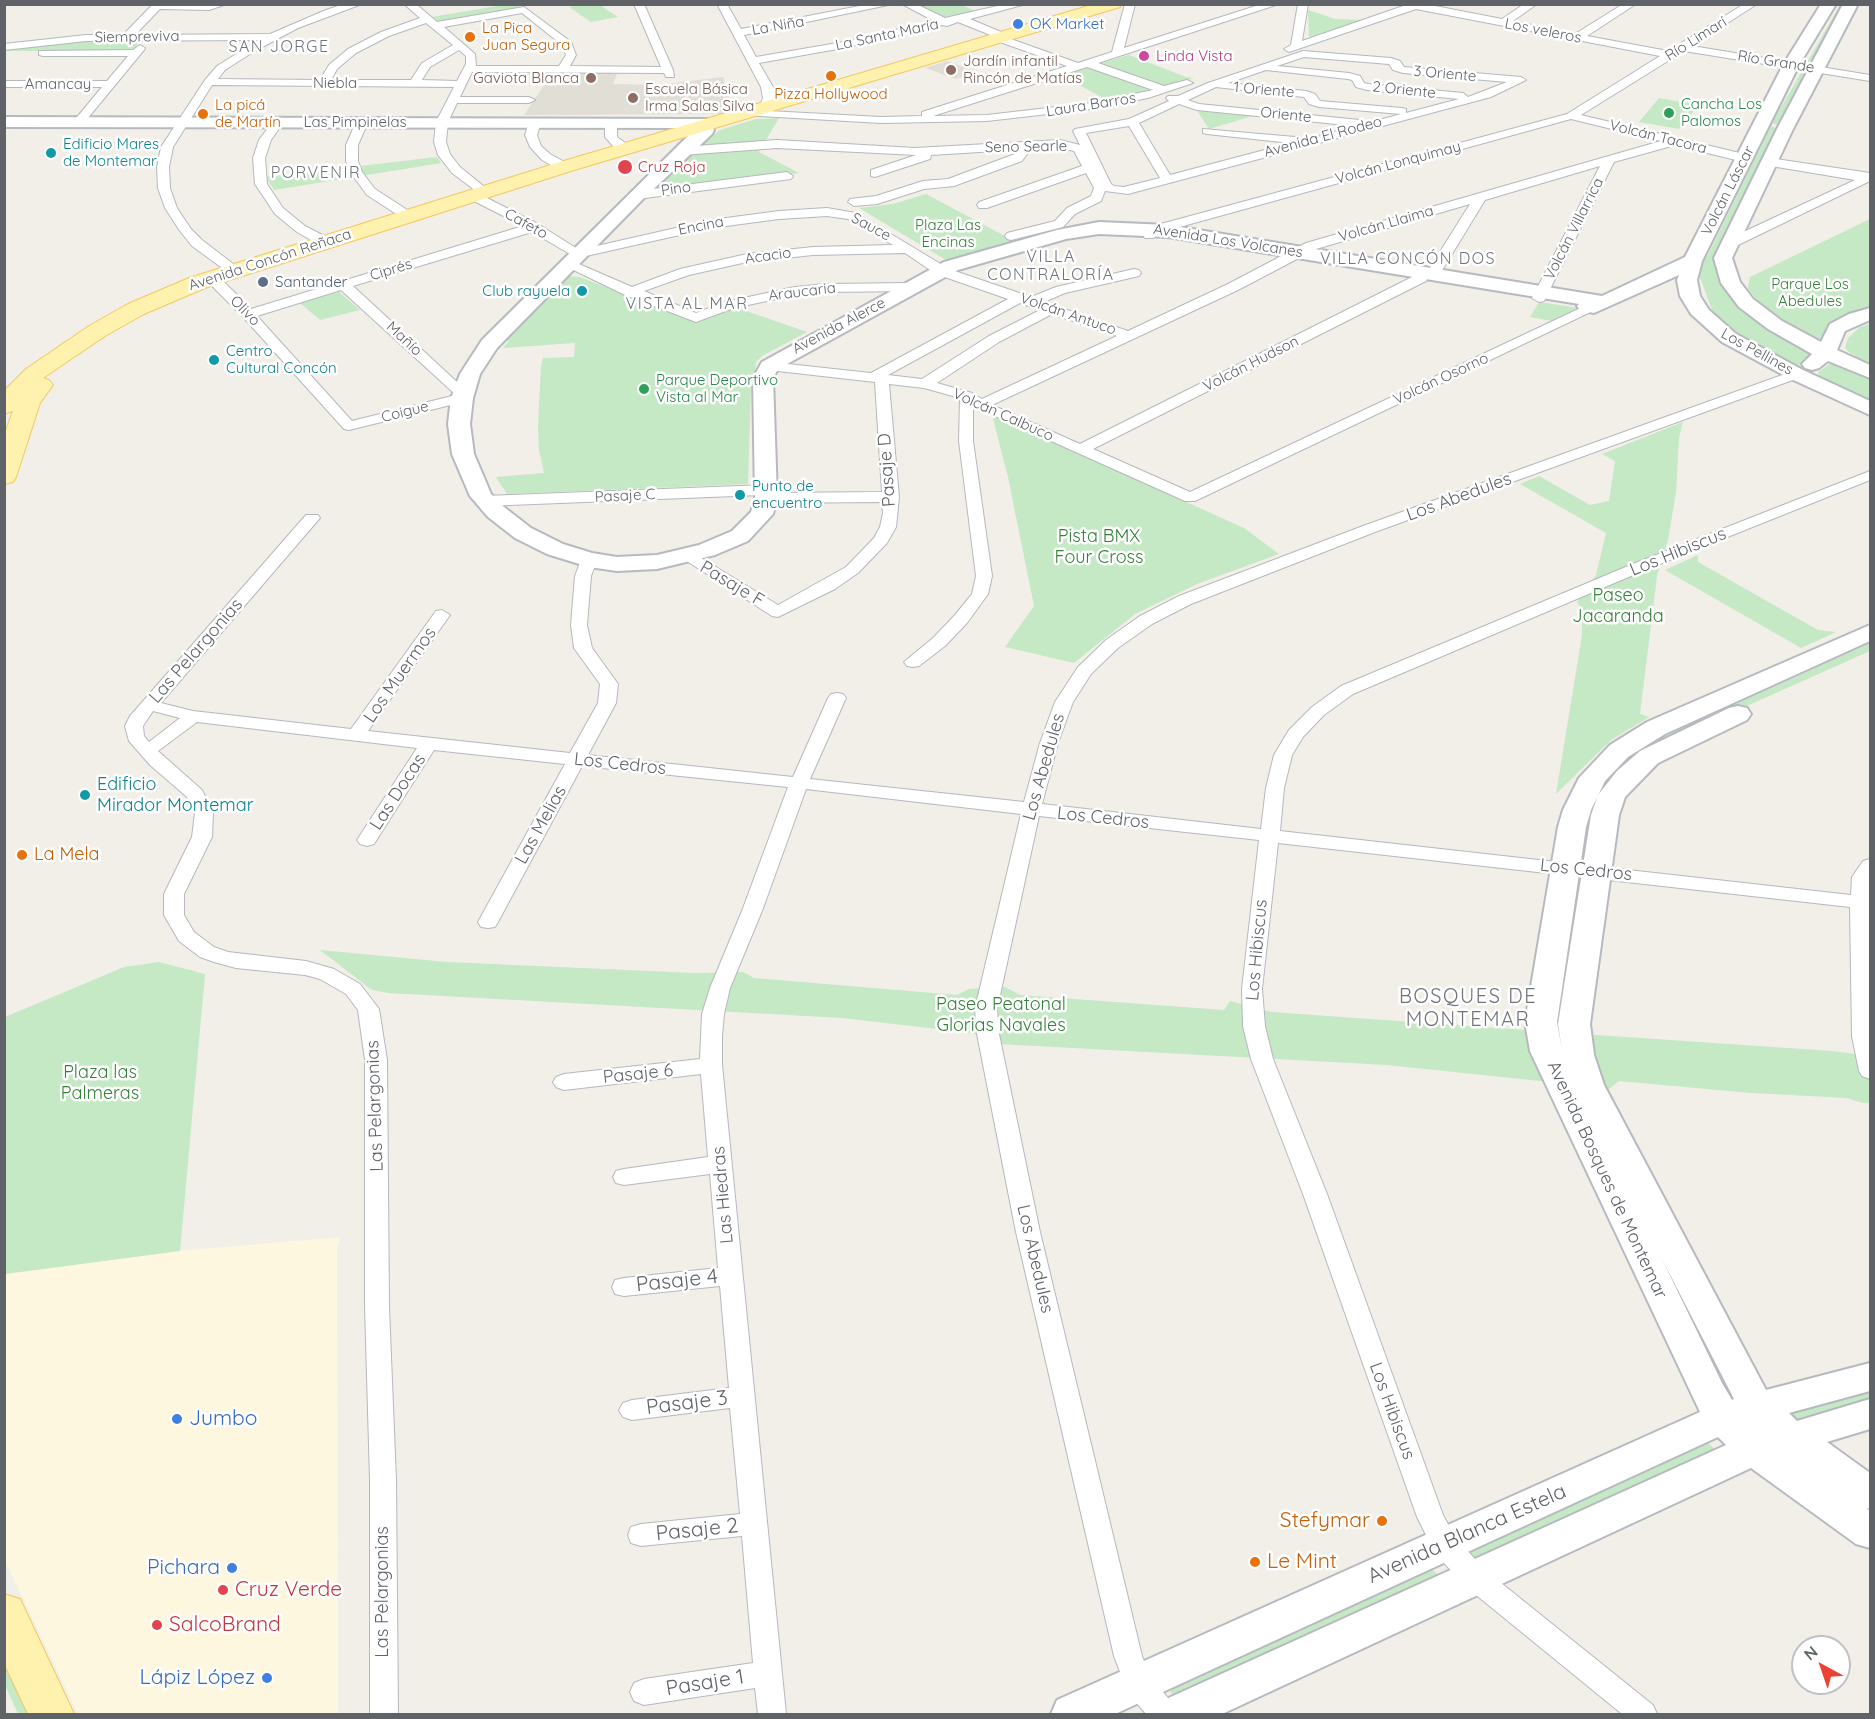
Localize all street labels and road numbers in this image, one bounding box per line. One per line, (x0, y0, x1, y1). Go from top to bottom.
street label: La Niña (750, 13, 806, 39)
street label: Río Limarí (1662, 13, 1730, 65)
street label: La Santa María (834, 15, 940, 55)
street label: Los veleros (1503, 15, 1583, 47)
street label: Siempreviva (94, 27, 180, 47)
street label: Río Grande (1736, 47, 1816, 77)
street label: 3 Oriente (1413, 62, 1477, 86)
street label: Niebla (313, 74, 357, 92)
street label: Amancay (25, 75, 91, 93)
street label: 1 Oriente (1233, 78, 1295, 102)
street label: 2 Oriente (1371, 78, 1437, 102)
street label: Laura Barros (1045, 89, 1137, 121)
street label: Oriente (1260, 103, 1312, 127)
street label: Las Pimpinelas (303, 113, 407, 131)
street label: Avenida El Rodeo (1262, 113, 1384, 161)
street label: Volcán Tacora (1607, 116, 1709, 158)
street label: Seno Searle (985, 137, 1067, 157)
street label: Volcán Lonquimay (1333, 138, 1463, 188)
street label: Volcán Láscar (1698, 143, 1758, 239)
street label: Volcán Villarrica (1540, 175, 1608, 283)
street label: Pino (660, 178, 692, 200)
street label: Volcán Llaima (1336, 202, 1436, 246)
street label: Cafeto (501, 205, 551, 243)
street label: Sauce (848, 209, 894, 245)
street label: Encina (677, 213, 725, 239)
street label: Avenida Los Volcanes (1152, 220, 1304, 262)
street label: Avenida Concón Reñaca (186, 225, 354, 295)
street label: Acacio (744, 244, 792, 268)
street label: Ciprés (368, 255, 414, 285)
street label: Araucaria (767, 279, 837, 305)
street label: Volcán Antuco (1018, 289, 1118, 339)
street label: Olivo (226, 292, 264, 330)
street label: Avenida Alerce (789, 294, 889, 358)
street label: Mañío (382, 318, 426, 360)
street label: Los Pellines (1718, 325, 1796, 379)
street label: Volcán Hudson (1200, 332, 1302, 396)
street label: Volcán Osorno (1391, 349, 1491, 409)
street label: Volcán Calbuco (950, 385, 1056, 445)
street label: Coigue (379, 397, 431, 427)
street label: Pasaje D (874, 432, 900, 508)
street label: Los Abedules (1403, 468, 1515, 526)
street label: Pasaje C (594, 485, 656, 507)
street label: Los Hibiscus (1627, 523, 1729, 581)
street label: Pasaje F (696, 556, 768, 612)
street label: Las Pelargonias (145, 594, 247, 708)
street label: Los Muermos (359, 623, 441, 727)
street label: Los Abedules (1018, 711, 1070, 823)
street label: Los Cedros (573, 748, 667, 780)
street label: Las Docas (365, 750, 431, 834)
street label: Las Melias (511, 782, 571, 868)
street label: Los Cedros (1056, 802, 1150, 834)
street label: Los Cedros (1539, 854, 1633, 886)
street label: Los Hibiscus (1242, 898, 1272, 1002)
street label: Las Pelargonias (362, 1040, 388, 1172)
street label: Avenida Bosques de Montemar (1542, 1058, 1672, 1302)
street label: Pasaje 6 (602, 1060, 674, 1088)
street label: Las Hiedras (708, 1145, 738, 1245)
street label: Los Abedules (1012, 1203, 1058, 1315)
street label: Pasaje 4 (635, 1264, 719, 1298)
street label: Los Hibiscus (1364, 1359, 1420, 1463)
street label: Pasaje 3 (645, 1385, 729, 1421)
street label: Avenida Blanca Estela (1364, 1479, 1570, 1589)
street label: Pasaje 2 (655, 1513, 739, 1547)
street label: Las Pelargonias (372, 1526, 394, 1658)
street label: Pasaje 1 (664, 1664, 746, 1702)

